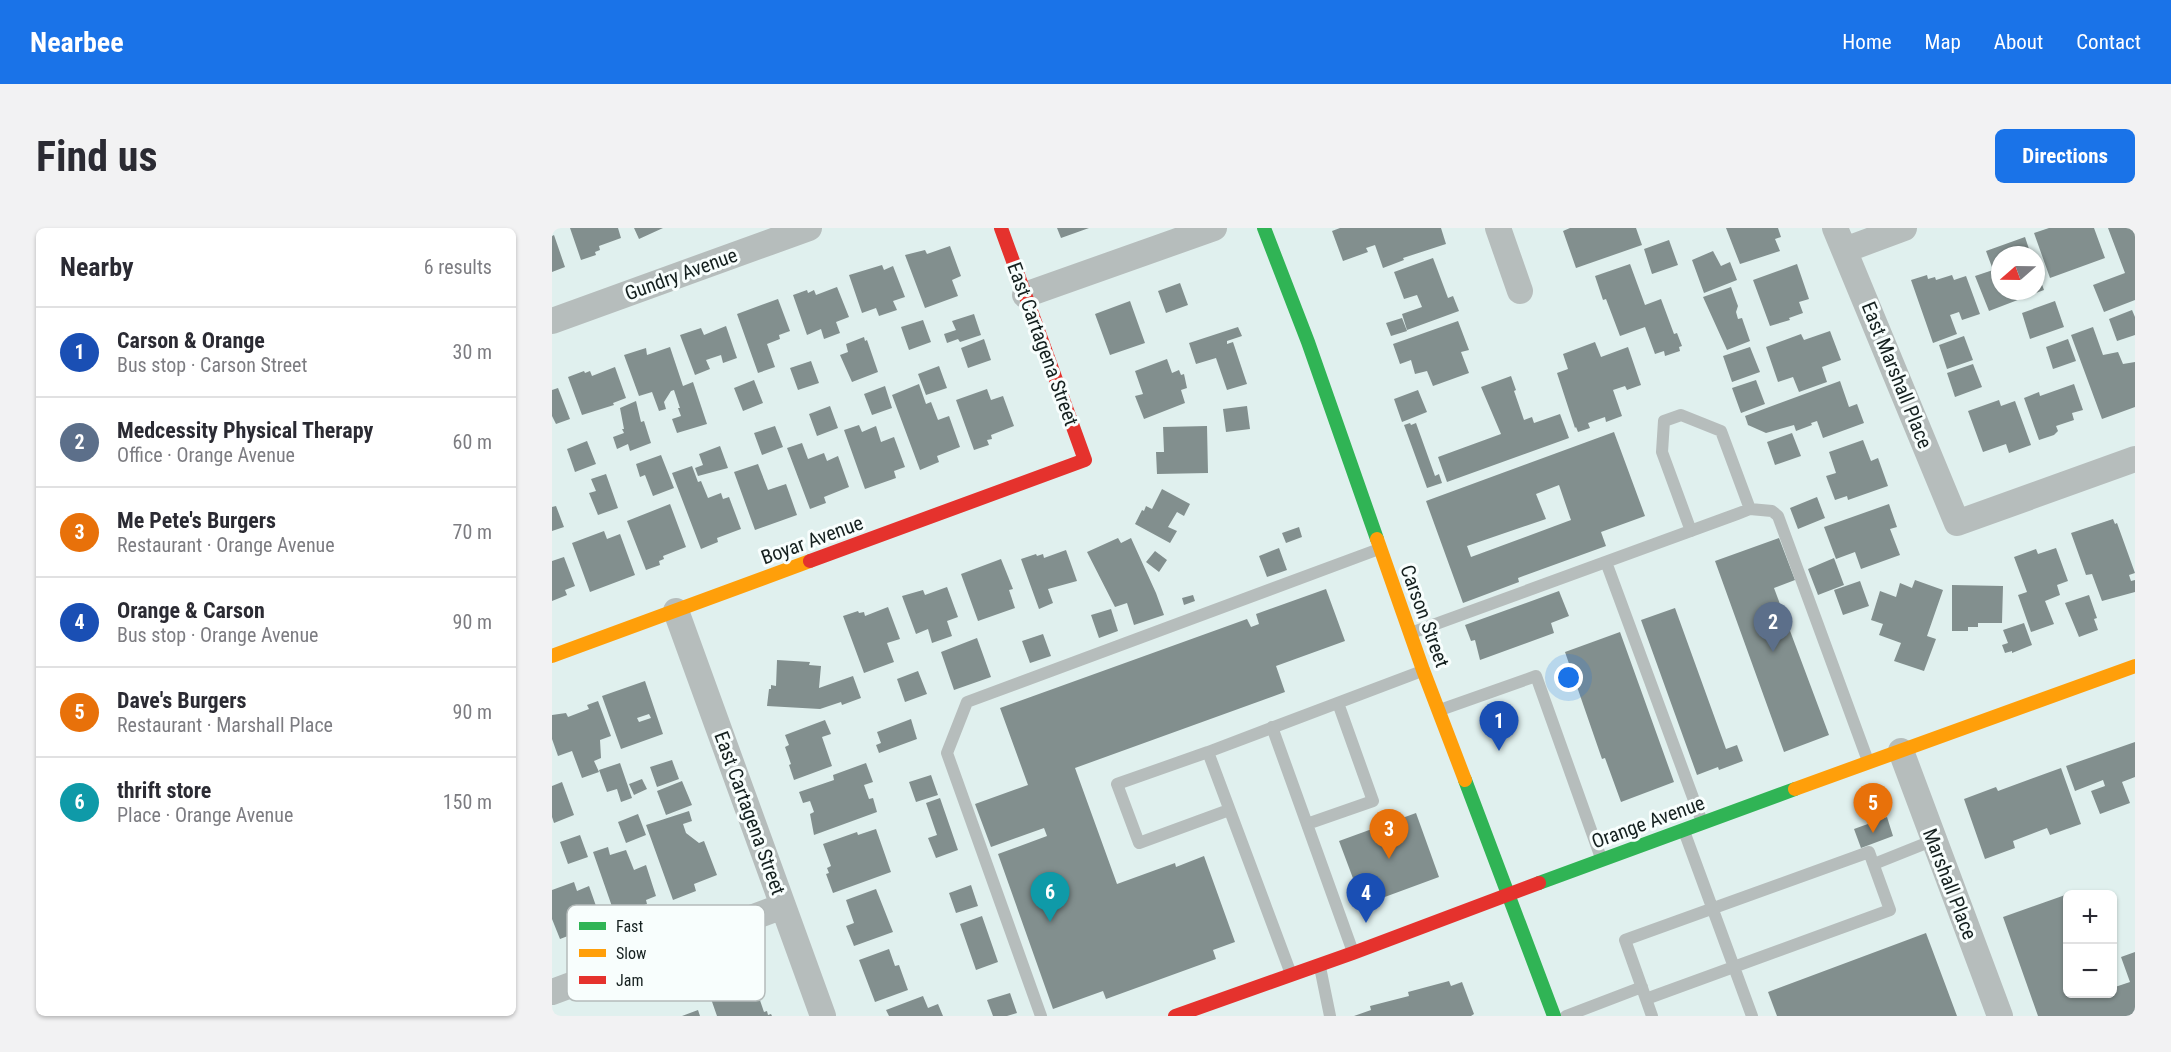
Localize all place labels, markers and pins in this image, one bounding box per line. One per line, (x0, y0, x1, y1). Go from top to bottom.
pin: 2 (1754, 602, 1792, 652)
pin: 1 (1480, 702, 1518, 751)
pin: 5 (1854, 784, 1892, 833)
pin: 3 (1370, 810, 1408, 859)
pin: 6 (1030, 872, 1070, 922)
pin: 4 (1346, 874, 1386, 923)

